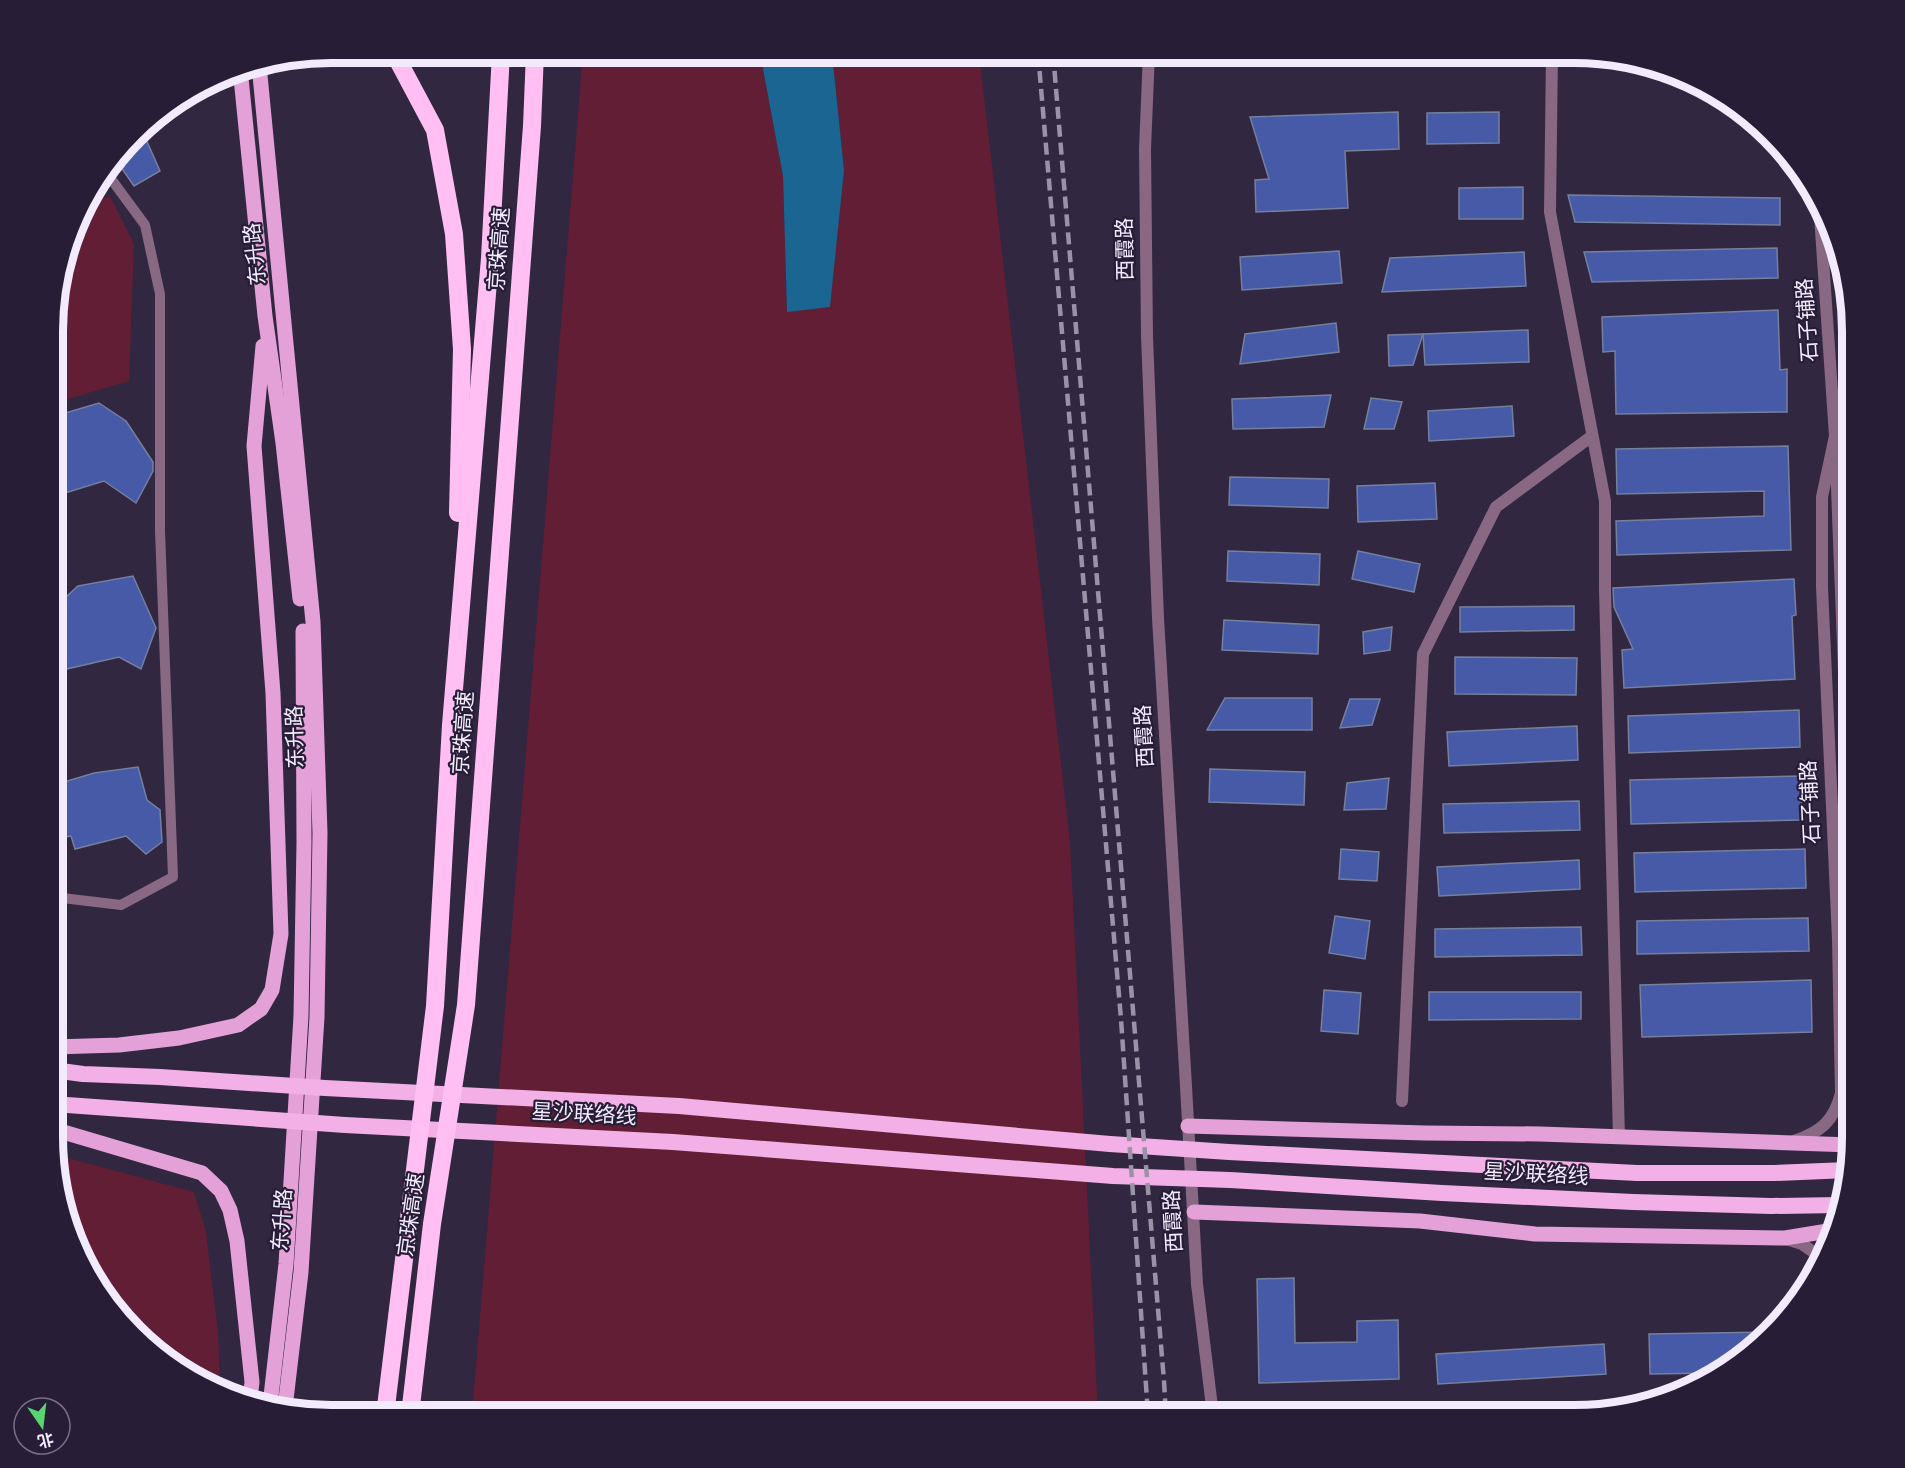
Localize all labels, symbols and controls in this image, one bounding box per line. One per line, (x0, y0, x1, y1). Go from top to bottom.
street label: 京珠高速 (481, 206, 519, 292)
street label: 西霞路 (1109, 217, 1143, 281)
street label: 东升路 (237, 221, 275, 287)
street label: 石子铺路 (1789, 277, 1827, 363)
street label: 京珠高速 (445, 690, 483, 776)
street label: 西霞路 (1127, 704, 1163, 768)
street label: 东升路 (279, 705, 313, 769)
street label: 石子铺路 (1793, 759, 1829, 845)
street label: 星沙联络线 (531, 1096, 637, 1134)
street label: 星沙联络线 (1483, 1156, 1589, 1194)
street label: 京珠高速 (390, 1171, 434, 1259)
street label: 东升路 (265, 1187, 301, 1253)
street label: 西霞路 (1156, 1189, 1192, 1253)
north arrow (12, 1396, 72, 1456)
text: 北 (35, 1426, 56, 1453)

